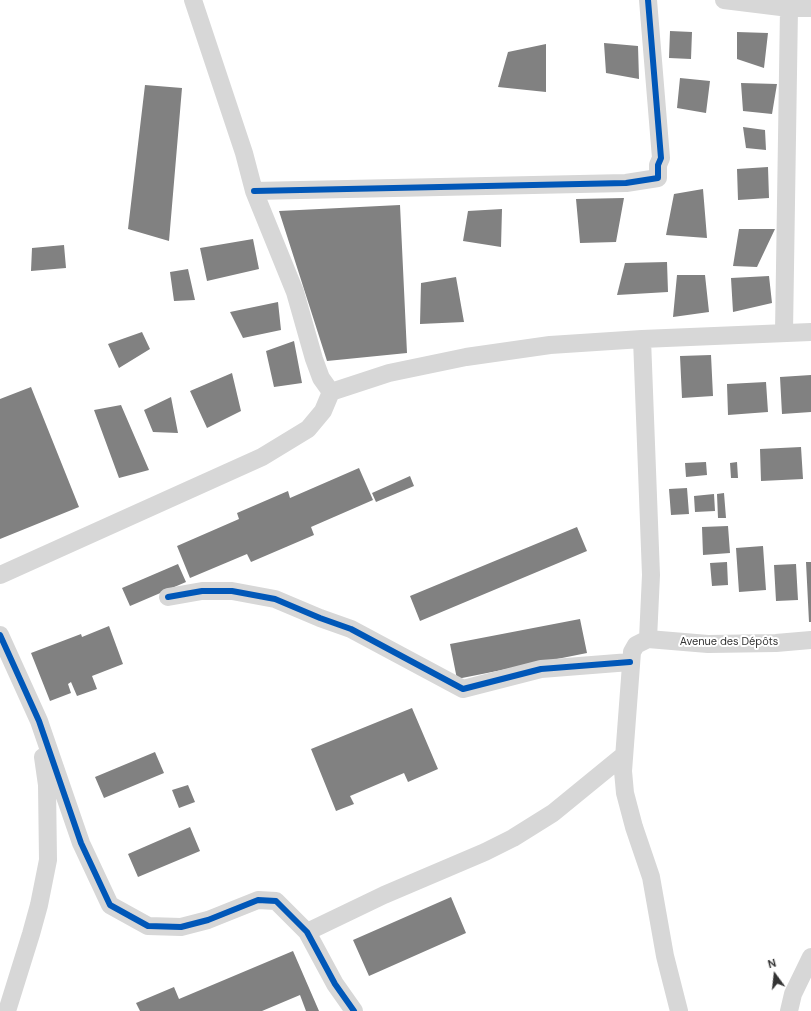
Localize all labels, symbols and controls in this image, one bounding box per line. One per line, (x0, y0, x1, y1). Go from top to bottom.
street label: Avenue des Dépôts (680, 635, 778, 649)
north arrow (755, 955, 795, 995)
text: N (766, 956, 778, 971)

